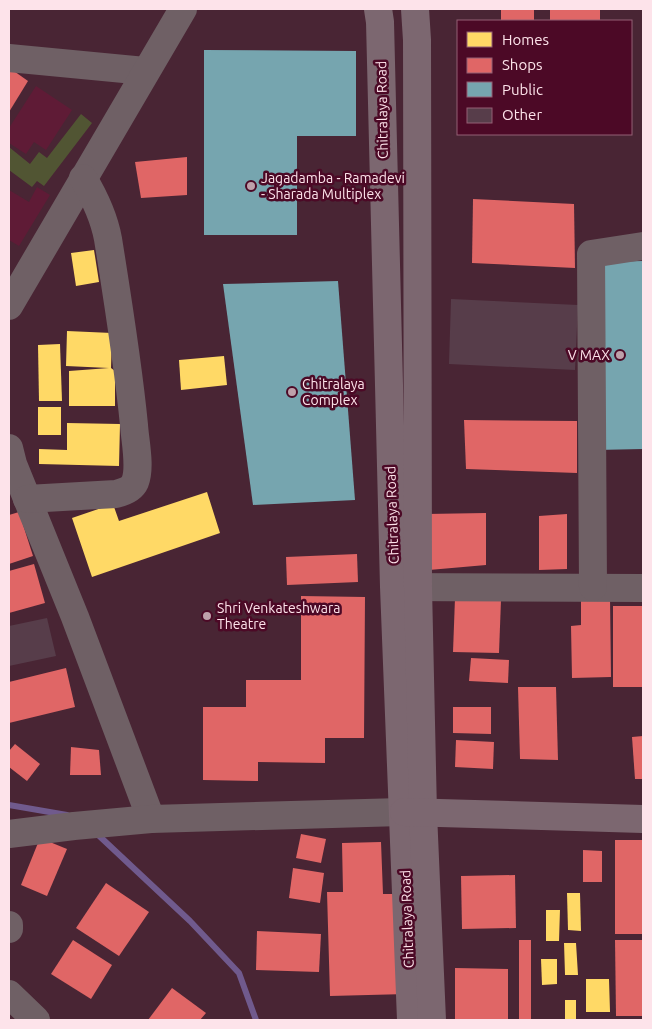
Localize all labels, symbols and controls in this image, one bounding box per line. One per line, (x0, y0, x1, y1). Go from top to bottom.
legend (457, 20, 632, 135)
text: Homes (502, 31, 549, 48)
text: Shops (502, 56, 543, 73)
street label: Chitralaya Road (373, 61, 391, 159)
text: Public (502, 81, 543, 98)
text: Other (502, 106, 542, 123)
place label: Jagadamba - Ramadevi - Sharada Multiplex (261, 170, 405, 202)
marker: Jagadamba - Ramadevi - Sharada Multiplex (245, 180, 257, 192)
place label: V MAX (568, 347, 610, 363)
marker: V MAX (614, 349, 626, 361)
place label: Chitralaya Complex (302, 376, 365, 408)
marker: Chitralaya Complex (286, 386, 298, 398)
street label: Chitralaya Road (382, 466, 402, 564)
place label: Shri Venkateshwara Theatre (217, 600, 340, 632)
marker: Shri Venkateshwara Theatre (201, 610, 213, 622)
street label: Chitralaya Road (397, 870, 417, 968)

